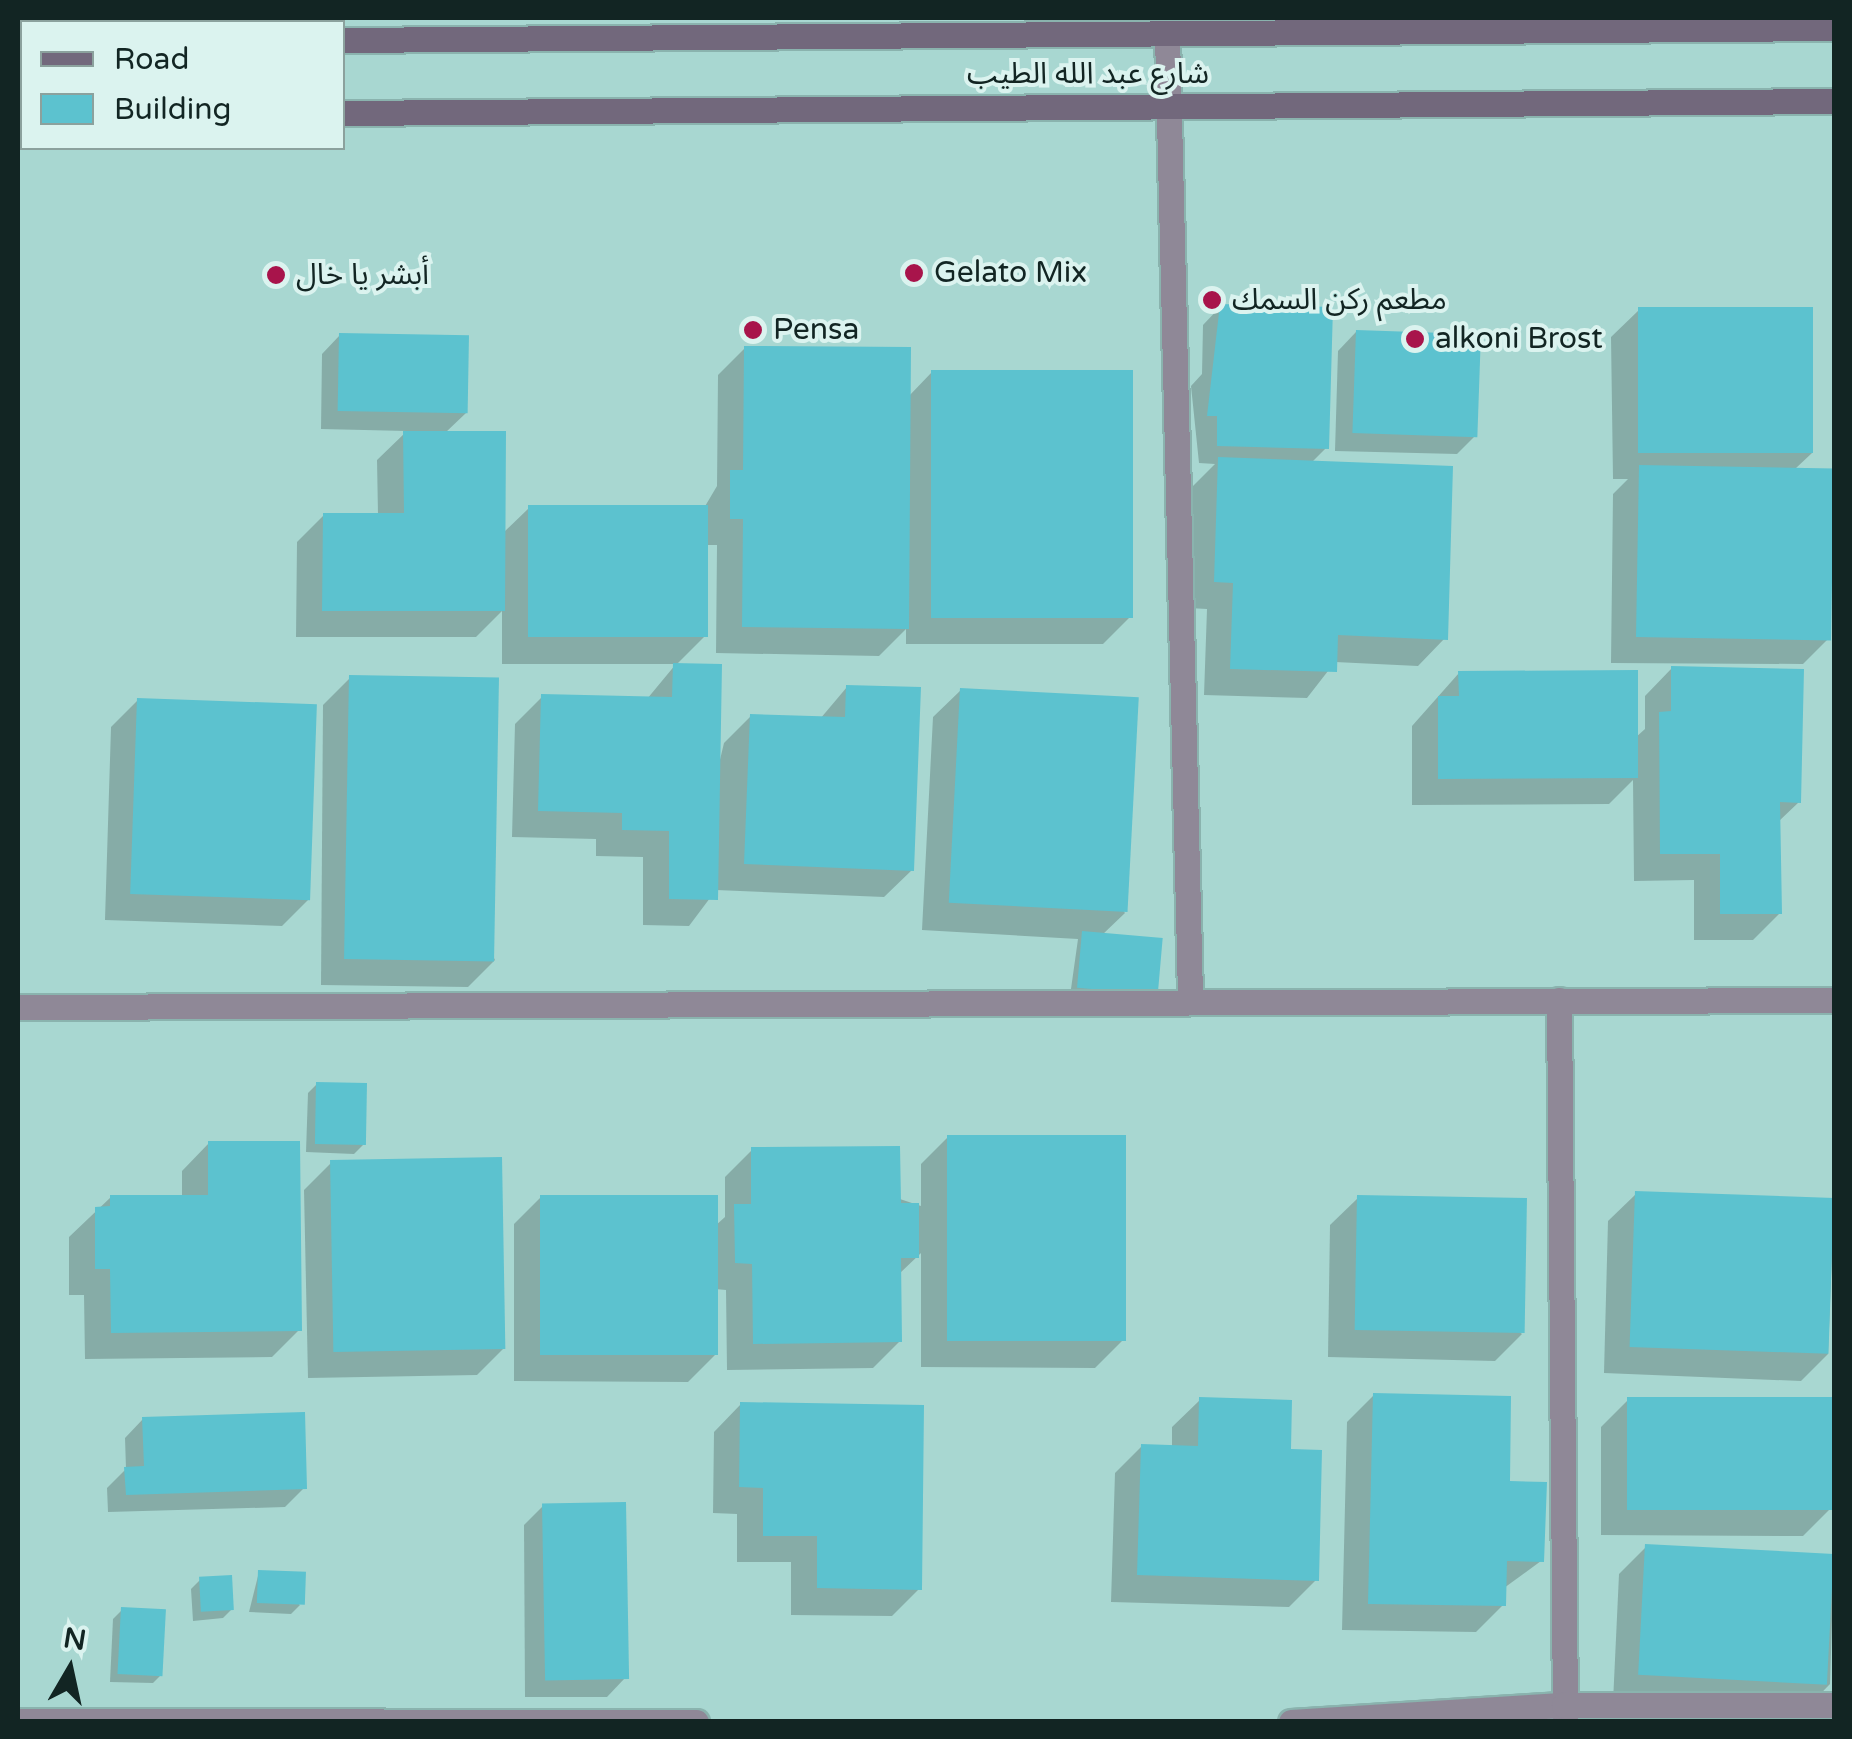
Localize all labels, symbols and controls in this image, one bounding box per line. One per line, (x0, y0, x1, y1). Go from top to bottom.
legend (20, 20, 345, 150)
text: Road (114, 41, 189, 78)
street label: شارع عبد الله الطيب (967, 56, 1209, 92)
text: Building (114, 91, 231, 128)
place label: Gelato Mix (934, 255, 1087, 291)
place label: أبشر يا خال (296, 257, 429, 293)
marker: Gelato Mix (903, 262, 925, 284)
marker: أبشر يا خال (265, 264, 287, 286)
place label: مطعم ركن السمك (1232, 282, 1447, 318)
marker: مطعم ركن السمك (1201, 289, 1223, 311)
place label: Pensa (773, 312, 859, 348)
marker: Pensa (742, 319, 764, 341)
place label: alkoni Brost (1435, 321, 1603, 357)
marker: alkoni Brost (1404, 328, 1426, 350)
north arrow (20, 1619, 120, 1719)
text: N (61, 1621, 88, 1658)

